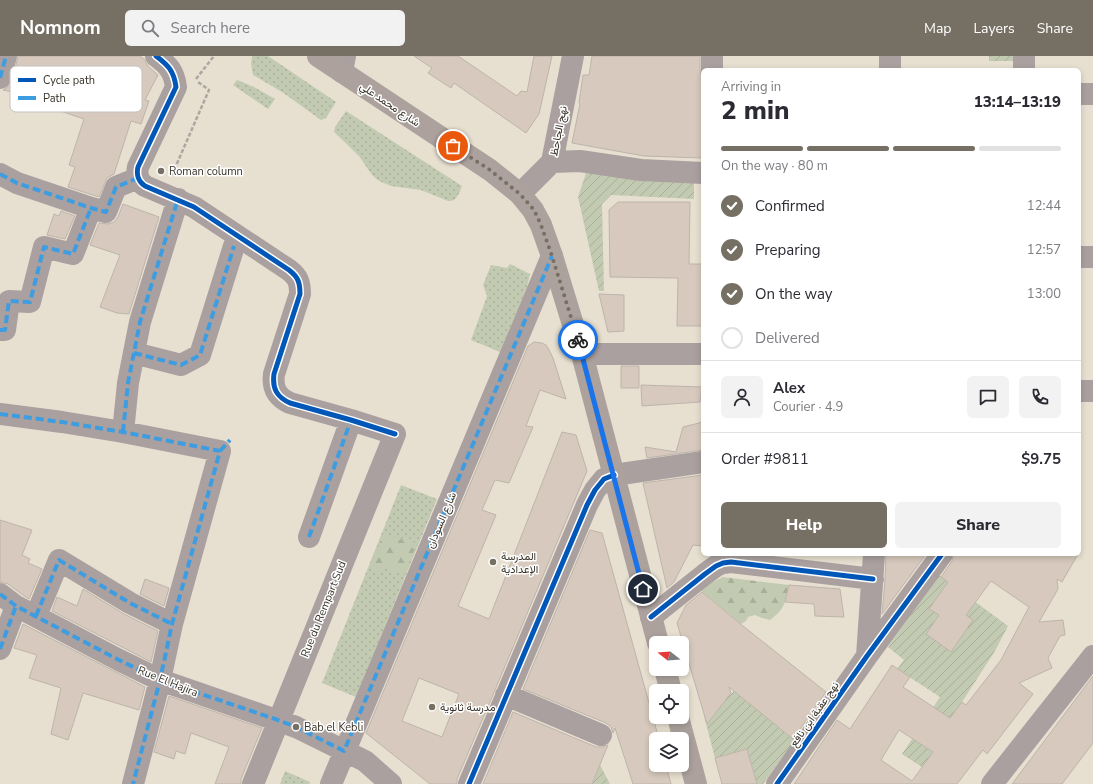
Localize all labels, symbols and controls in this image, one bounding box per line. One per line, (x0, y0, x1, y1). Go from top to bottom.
search box (125, 10, 405, 46)
text: Nomnom (20, 15, 101, 41)
icon: search (139, 17, 161, 39)
text: Search here (171, 18, 250, 38)
text: Map (924, 19, 951, 38)
text: Layers (973, 19, 1015, 38)
text: Share (1037, 19, 1073, 38)
legend (10, 66, 142, 112)
text: Cycle path (43, 73, 95, 88)
text: Arriving in (721, 78, 781, 96)
street label: شارع محمد علي (356, 79, 423, 132)
text: Path (43, 91, 66, 106)
text: 13:14–13:19 (974, 92, 1061, 112)
text: 2 min (721, 93, 789, 128)
street label: نهج الجاحظ (546, 105, 571, 158)
pin (436, 129, 470, 163)
icon: bag (442, 135, 464, 157)
text: On the way · 80 m (721, 157, 828, 175)
place label: Roman column (169, 164, 243, 179)
marker: Roman column (156, 166, 166, 176)
icon: check (721, 195, 743, 217)
text: Confirmed (755, 196, 825, 216)
text: 12:44 (1027, 197, 1061, 215)
icon: check (721, 239, 743, 261)
text: Preparing (755, 240, 820, 260)
text: 12:57 (1027, 241, 1061, 259)
icon: check (721, 283, 743, 305)
text: On the way (755, 284, 833, 304)
text: 13:00 (1027, 285, 1061, 303)
courier (558, 320, 598, 360)
text: Delivered (755, 328, 820, 348)
icon: bike (567, 329, 589, 351)
button: person (721, 376, 763, 418)
button: chat (967, 376, 1009, 418)
button: phone (1019, 376, 1061, 418)
text: Alex (773, 378, 805, 398)
text: Courier · 4.9 (773, 398, 843, 416)
text: Order #9811 (721, 449, 809, 469)
text: $9.75 (1021, 449, 1061, 469)
street label: شارع السودان (423, 489, 460, 551)
button: Help (721, 502, 887, 548)
button: Share (895, 502, 1061, 548)
place label: المدرسة الإعدادية (501, 549, 538, 577)
marker: المدرسة الإعدادية (488, 557, 498, 567)
street label: Rue du Rempart Sud (297, 559, 350, 660)
pin (626, 572, 660, 606)
icon: home (632, 578, 654, 600)
north arrow (649, 636, 689, 676)
map controls (649, 636, 689, 772)
street label: Rue El Hajira (135, 663, 200, 700)
street label: نهج عقبة ابن نافع (786, 679, 843, 750)
button: locate (649, 684, 689, 724)
place label: مدرسة ثانوية (440, 700, 496, 715)
marker: مدرسة ثانوية (427, 702, 437, 712)
place label: Bab el Kebli (304, 720, 363, 735)
marker: Bab el Kebli (291, 722, 301, 732)
button: layers (649, 732, 689, 772)

